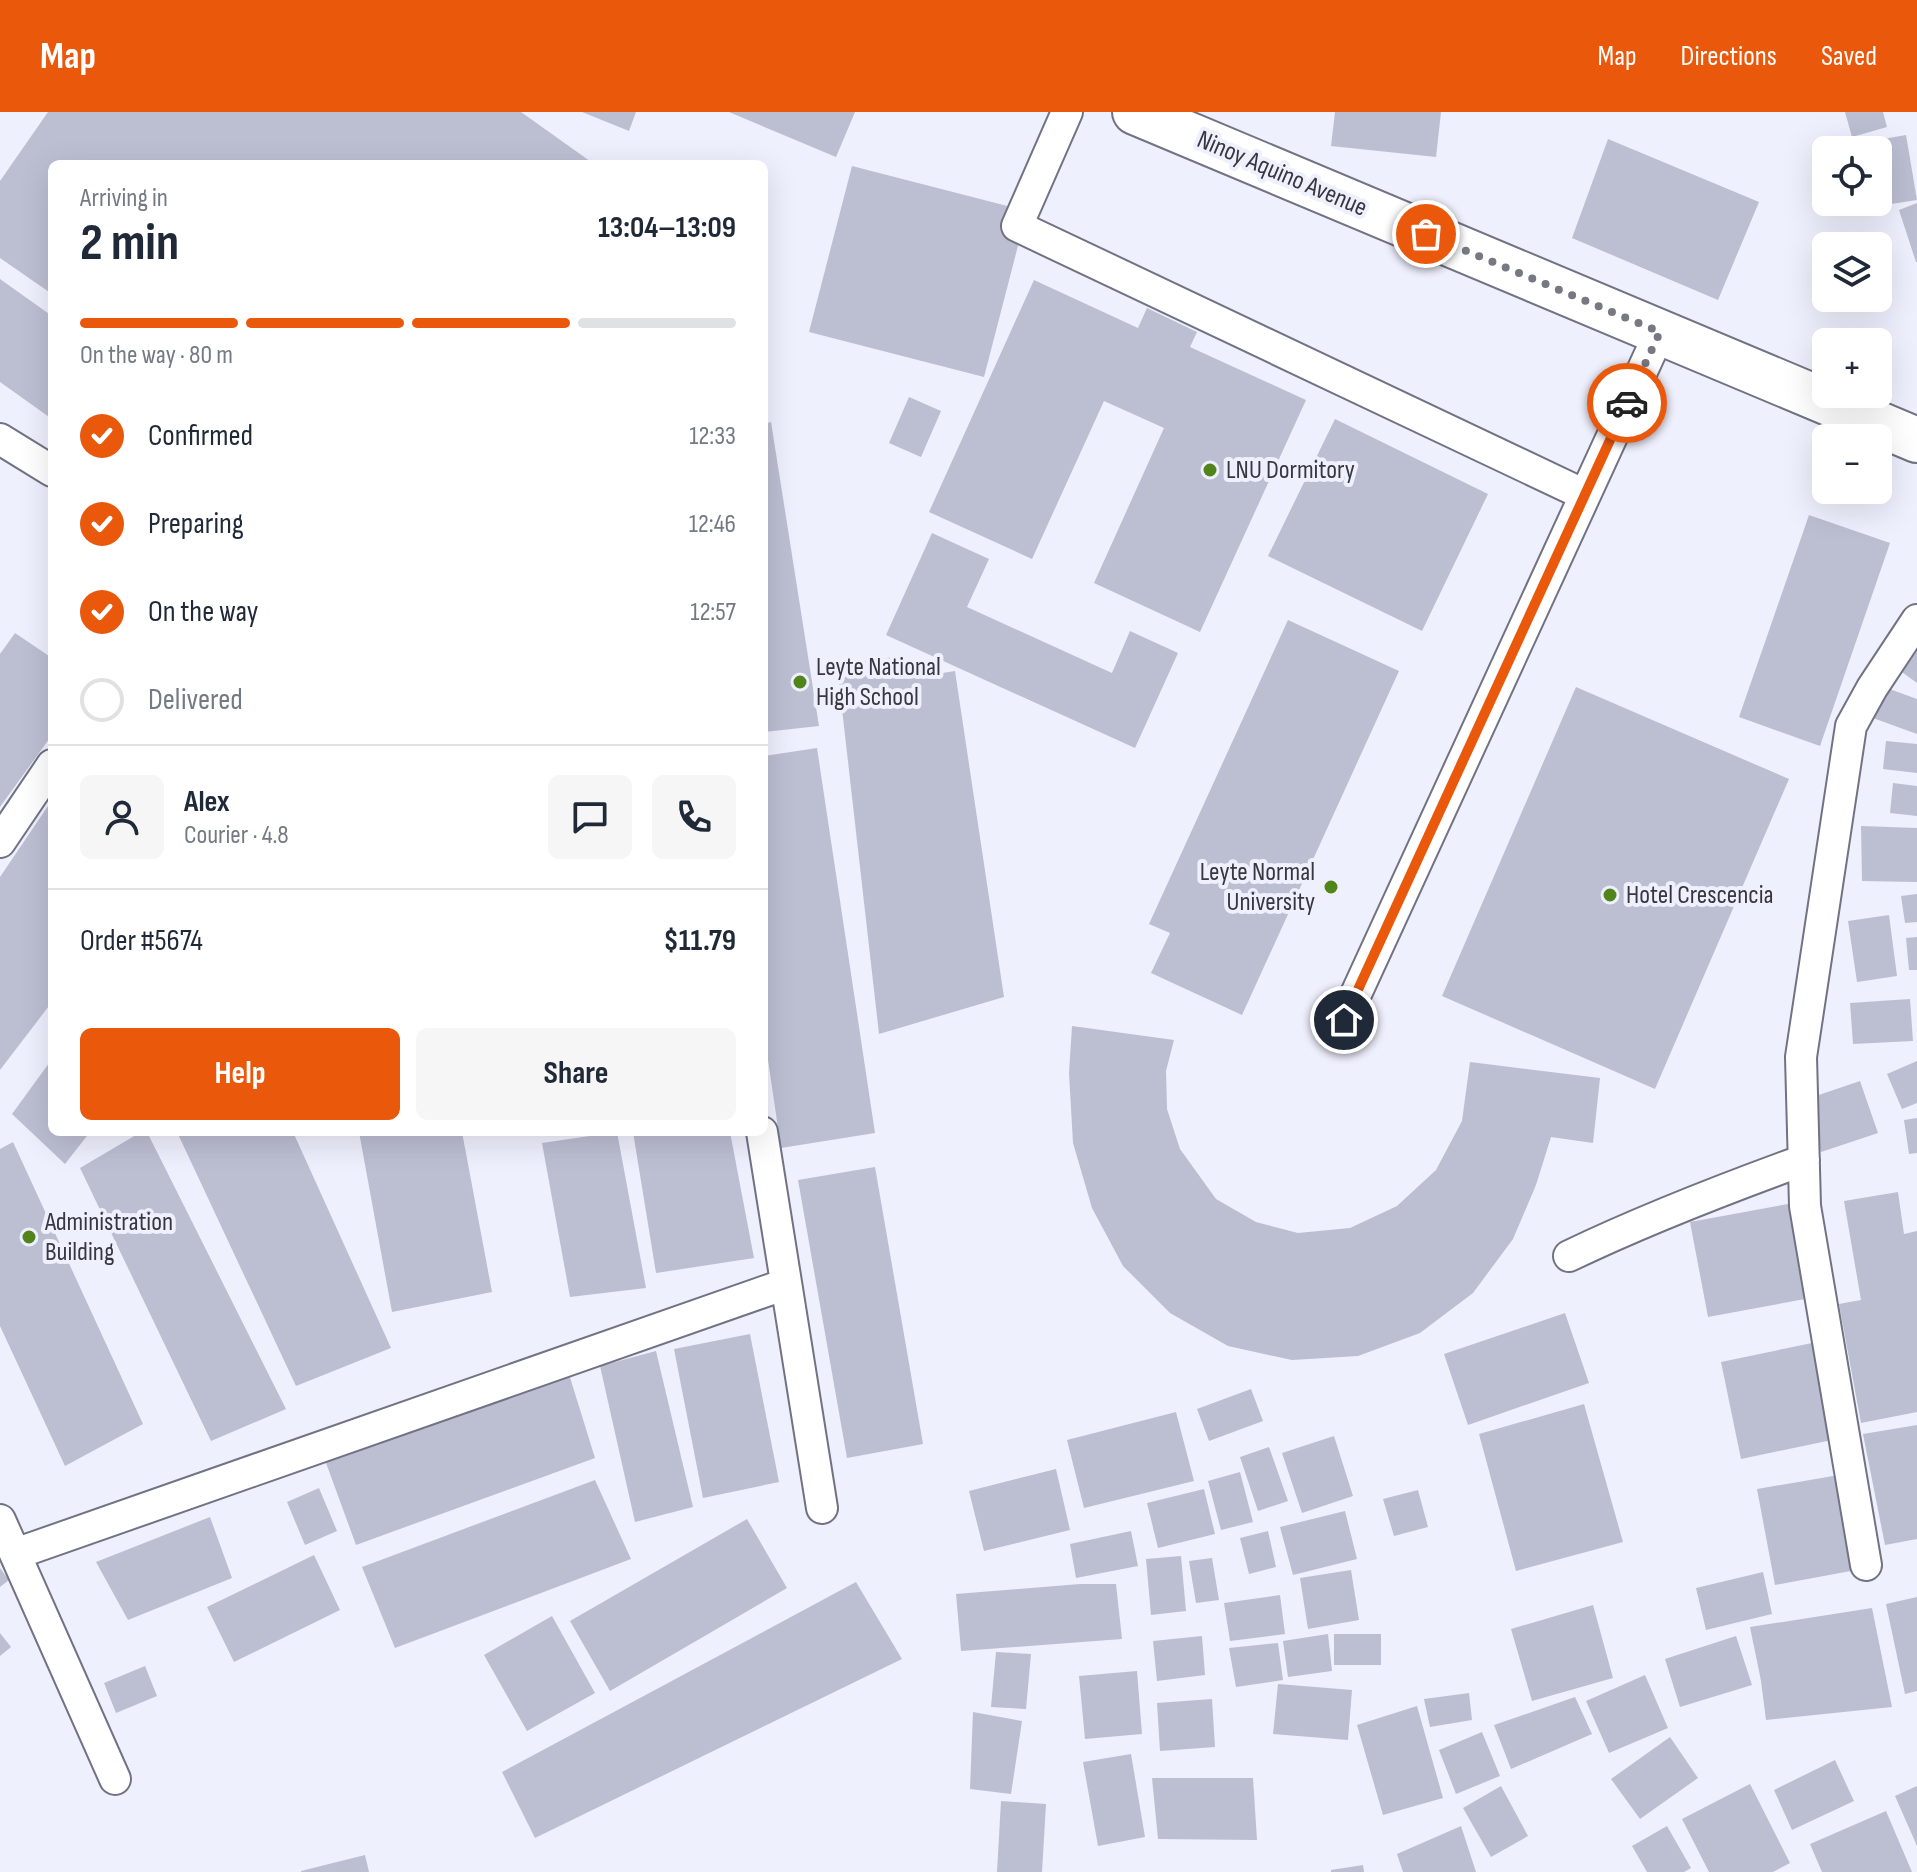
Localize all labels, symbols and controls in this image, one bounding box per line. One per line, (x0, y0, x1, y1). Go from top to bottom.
text: Map (40, 34, 96, 79)
text: Map (1598, 40, 1637, 73)
text: Directions (1681, 40, 1777, 73)
text: Saved (1821, 40, 1877, 73)
street label: Ninoy Aquino Avenue (1192, 124, 1372, 224)
map controls (1812, 136, 1892, 504)
button: locate (1812, 136, 1892, 216)
text: Arriving in (80, 183, 168, 214)
pin (1392, 200, 1460, 268)
text: 13:04–13:09 (598, 210, 736, 246)
text: 2 min (80, 212, 179, 275)
icon: bag (1404, 212, 1448, 256)
button: layers (1812, 232, 1892, 312)
button: + (1812, 328, 1892, 408)
text: On the way · 80 m (80, 340, 233, 371)
courier (1587, 363, 1667, 443)
icon: car (1605, 381, 1649, 425)
icon: check (80, 414, 124, 458)
text: Confirmed (148, 418, 253, 454)
text: 12:33 (689, 421, 736, 452)
button: − (1812, 424, 1892, 504)
place label: LNU Dormitory (1226, 455, 1355, 486)
marker: LNU Dormitory (1201, 461, 1219, 479)
icon: check (80, 502, 124, 546)
text: Preparing (148, 506, 244, 542)
text: 12:46 (689, 509, 736, 540)
icon: check (80, 590, 124, 634)
text: On the way (148, 594, 258, 630)
text: 12:57 (690, 597, 736, 628)
place label: Leyte National High School (816, 652, 941, 713)
marker: Leyte National High School (791, 673, 809, 691)
text: Delivered (148, 682, 243, 718)
button: person (80, 775, 164, 859)
button: chat (548, 775, 632, 859)
button: phone (652, 775, 736, 859)
text: Alex (184, 784, 230, 820)
text: Courier · 4.8 (184, 820, 289, 851)
place label: Leyte Normal University (1200, 857, 1315, 918)
marker: Leyte Normal University (1322, 878, 1340, 896)
place label: Hotel Crescencia (1626, 880, 1774, 911)
marker: Hotel Crescencia (1601, 886, 1619, 904)
text: Order #5674 (80, 923, 203, 959)
text: $11.79 (663, 923, 736, 959)
pin (1310, 986, 1378, 1054)
icon: home (1322, 998, 1366, 1042)
button: Help (80, 1028, 400, 1120)
button: Share (416, 1028, 736, 1120)
place label: Administration Building (44, 1207, 173, 1268)
marker: Administration Building (20, 1228, 38, 1246)

